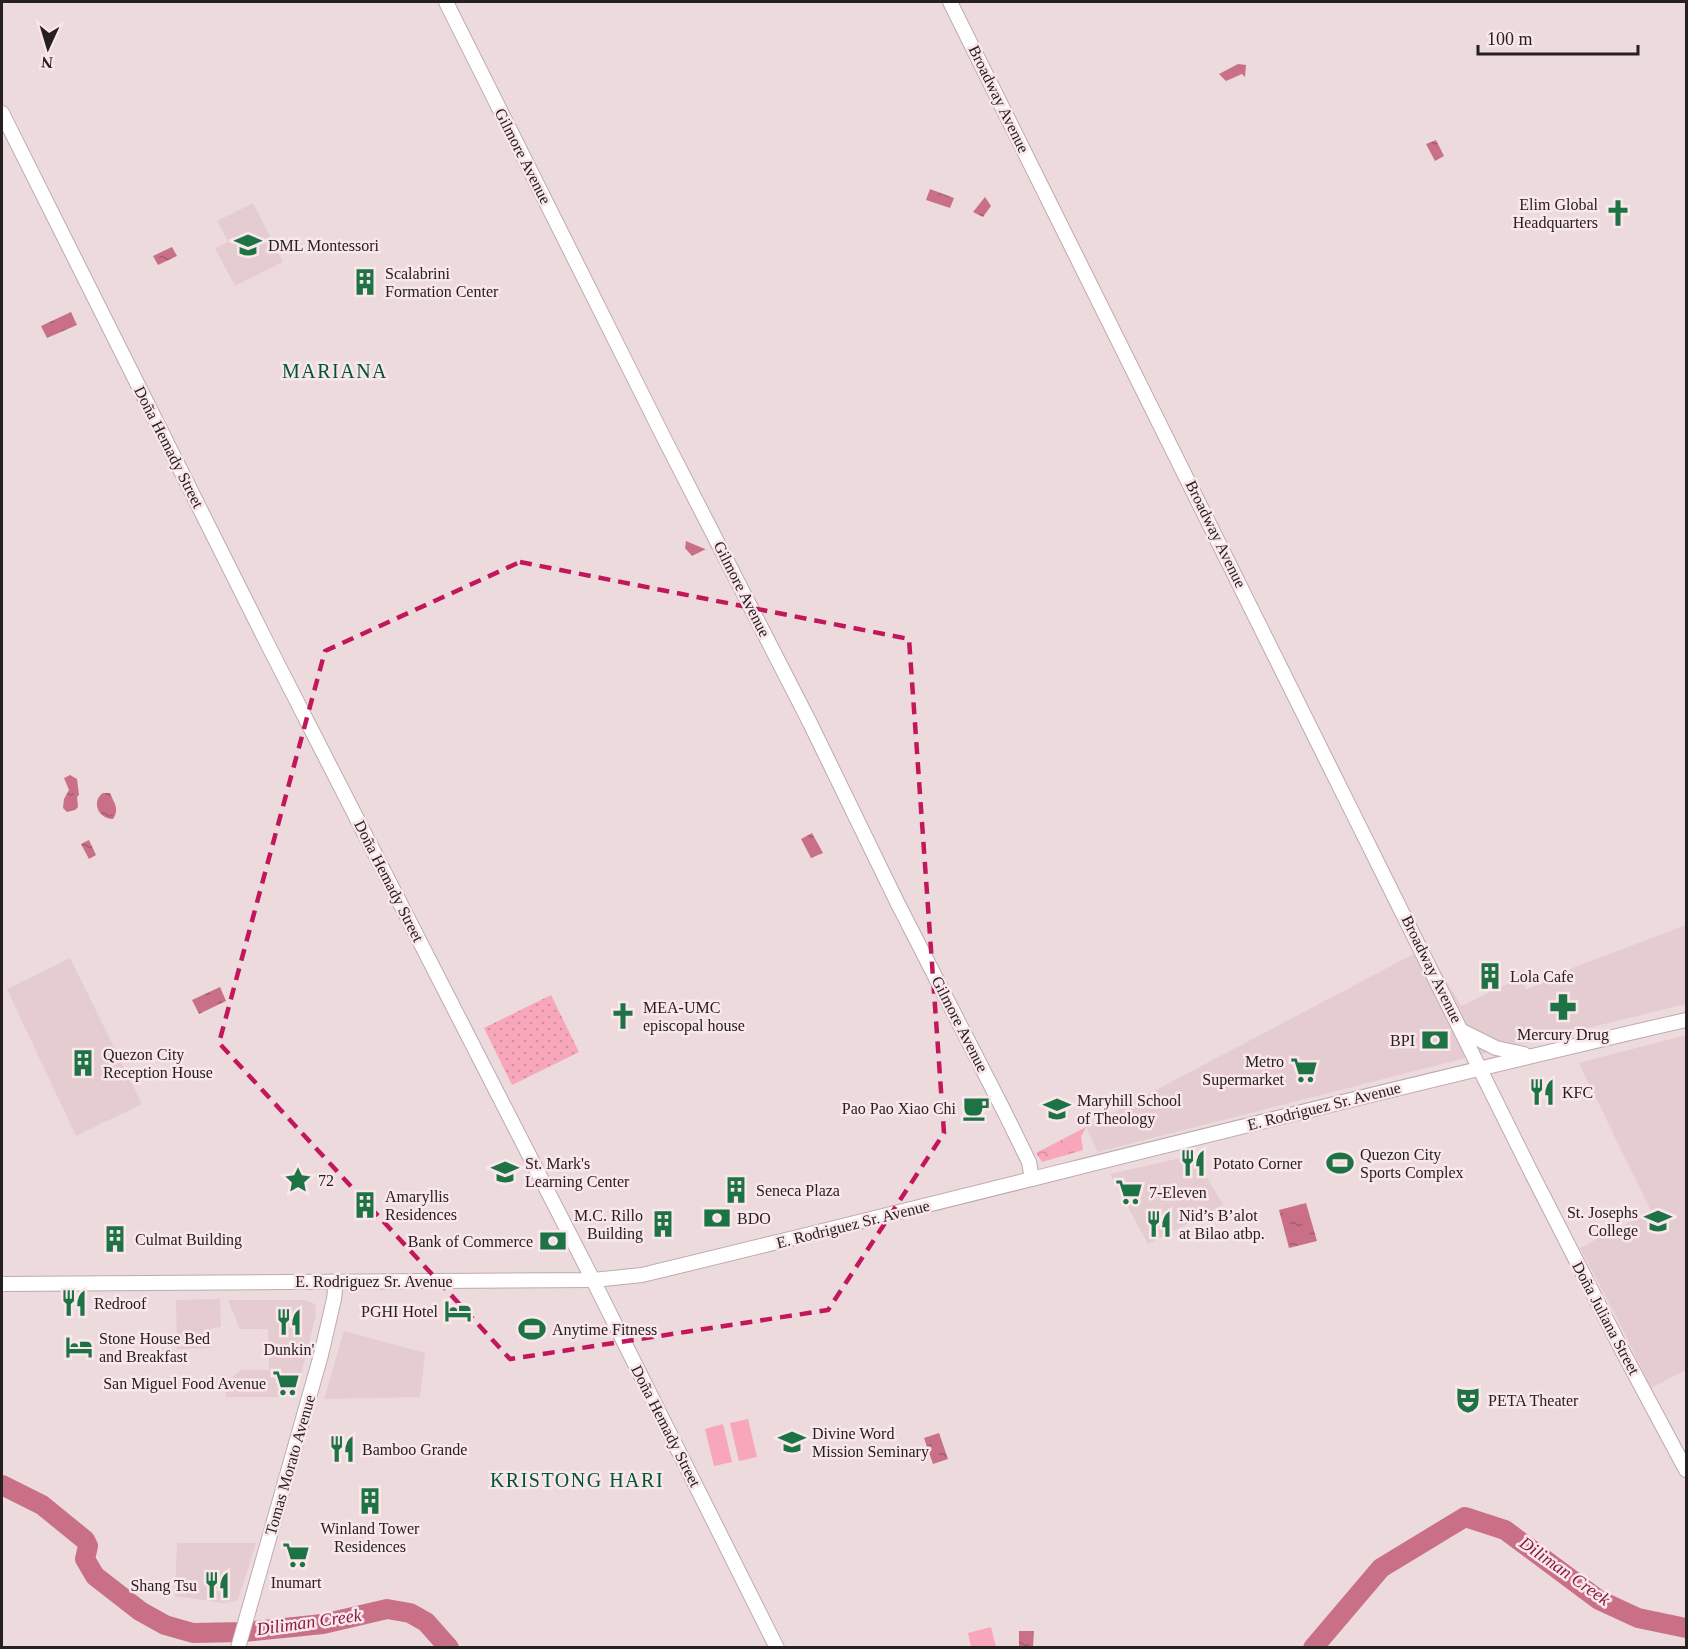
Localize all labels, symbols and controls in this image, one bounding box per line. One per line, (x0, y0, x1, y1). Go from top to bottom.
north arrow (18, 18, 78, 78)
scale bar (1478, 18, 1638, 56)
text: 100 m (1487, 29, 1533, 49)
street label: Broadway Avenue (965, 42, 1032, 156)
text: N (40, 54, 53, 71)
street label: Gilmore Avenue (492, 105, 554, 207)
place label: Elim Global Headquarters (1513, 196, 1599, 232)
church icon: Elim Global Headquarters (1603, 198, 1633, 228)
school or university icon: DML Montessori (233, 230, 263, 260)
place label: DML Montessori (268, 237, 380, 254)
place label: Scalabrini Formation Center (385, 265, 499, 300)
building icon: Scalabrini Formation Center (350, 267, 380, 297)
district label: MARIANA (282, 360, 388, 382)
street label: Doña Hemady Street (130, 383, 207, 512)
street label: Broadway Avenue (1182, 477, 1249, 591)
street label: Gilmore Avenue (711, 538, 773, 640)
street label: Doña Hemady Street (350, 817, 427, 946)
street label: Broadway Avenue (1398, 912, 1465, 1026)
building icon: Lola Cafe (1475, 961, 1505, 991)
place label: Lola Cafe (1510, 968, 1574, 985)
street label: Gilmore Avenue (929, 973, 991, 1075)
pharmacy icon: Mercury Drug (1548, 992, 1578, 1022)
place label: MEA-UMC episcopal house (643, 999, 745, 1035)
church icon: MEA-UMC episcopal house (608, 1001, 638, 1031)
bank icon: BPI (1420, 1025, 1450, 1055)
place label: Mercury Drug (1517, 1026, 1609, 1044)
place label: BPI (1390, 1032, 1415, 1049)
place label: Quezon City Reception House (103, 1046, 213, 1082)
building icon: Quezon City Reception House (68, 1048, 98, 1078)
place label: Metro Supermarket (1202, 1053, 1285, 1089)
supermarket icon: Metro Supermarket (1289, 1055, 1319, 1085)
restaurant icon: KFC (1527, 1077, 1557, 1107)
street label: E. Rodriguez Sr. Avenue (1246, 1079, 1403, 1134)
place label: KFC (1562, 1084, 1593, 1101)
place label: Maryhill School of Theology (1077, 1092, 1182, 1128)
cafe icon: Pao Pao Xiao Chi (961, 1093, 991, 1123)
school or university icon: Maryhill School of Theology (1042, 1094, 1072, 1124)
place label: Pao Pao Xiao Chi (842, 1100, 957, 1117)
place label: Quezon City Sports Complex (1360, 1146, 1464, 1182)
restaurant icon: Potato Corner (1178, 1148, 1208, 1178)
sports icon: Quezon City Sports Complex (1325, 1148, 1355, 1178)
place label: St. Mark's Learning Center (525, 1155, 630, 1191)
place label: Potato Corner (1213, 1155, 1303, 1172)
school or university icon: St. Mark's Learning Center (490, 1157, 520, 1187)
place icon: 72 (283, 1165, 313, 1195)
place label: 72 (318, 1172, 334, 1189)
building icon: Seneca Plaza (721, 1175, 751, 1205)
supermarket icon: 7-Eleven (1114, 1177, 1144, 1207)
place label: Seneca Plaza (756, 1182, 840, 1199)
place label: 7-Eleven (1149, 1184, 1207, 1201)
place label: Amaryllis Residences (385, 1188, 457, 1223)
building icon: Amaryllis Residences (350, 1190, 380, 1220)
street label: E. Rodriguez Sr. Avenue (775, 1197, 932, 1252)
bank icon: BDO (702, 1203, 732, 1233)
place label: St. Josephs College (1567, 1204, 1638, 1240)
school or university icon: St. Josephs College (1643, 1206, 1673, 1236)
place label: M.C. Rillo Building (574, 1207, 643, 1243)
place label: Nid’s B’alot at Bilao atbp. (1179, 1207, 1265, 1243)
building icon: M.C. Rillo Building (648, 1209, 678, 1239)
restaurant icon: Nid’s B’alot at Bilao atbp. (1144, 1209, 1174, 1239)
place label: BDO (737, 1210, 771, 1227)
building icon: Culmat Building (100, 1224, 130, 1254)
bank icon: Bank of Commerce (538, 1226, 568, 1256)
place label: Culmat Building (135, 1231, 242, 1249)
place label: Bank of Commerce (408, 1233, 533, 1250)
street label: Doña Juliana Street (1569, 1259, 1643, 1378)
street label: E. Rodriguez Sr. Avenue (295, 1273, 453, 1291)
restaurant icon: Redroof (59, 1288, 89, 1318)
place label: Redroof (94, 1295, 147, 1312)
hotel icon: PGHI Hotel (443, 1296, 473, 1326)
place label: PGHI Hotel (361, 1303, 439, 1320)
restaurant icon: Dunkin' (274, 1307, 304, 1337)
sports icon: Anytime Fitness (517, 1314, 547, 1344)
place label: Anytime Fitness (552, 1321, 657, 1339)
place label: Stone House Bed and Breakfast (99, 1330, 210, 1365)
hotel icon: Stone House Bed and Breakfast (64, 1332, 94, 1362)
place label: Dunkin' (264, 1341, 315, 1358)
street label: Doña Hemady Street (627, 1362, 704, 1491)
supermarket icon: San Miguel Food Avenue (271, 1368, 301, 1398)
place label: San Miguel Food Avenue (103, 1375, 266, 1393)
theatre icon: PETA Theater (1453, 1385, 1483, 1415)
place label: PETA Theater (1488, 1392, 1579, 1409)
street label: Tomas Morato Avenue (262, 1393, 318, 1537)
place label: Divine Word Mission Seminary (812, 1425, 929, 1461)
school or university icon: Divine Word Mission Seminary (777, 1427, 807, 1457)
restaurant icon: Bamboo Grande (327, 1434, 357, 1464)
place label: Bamboo Grande (362, 1441, 467, 1458)
district label: KRISTONG HARI (490, 1469, 664, 1491)
building icon: Winland Tower Residences (355, 1486, 385, 1516)
place label: Winland Tower Residences (321, 1520, 420, 1555)
water label: Diliman Creek (1515, 1532, 1615, 1610)
supermarket icon: Inumart (281, 1540, 311, 1570)
restaurant icon: Shang Tsu (202, 1570, 232, 1600)
place label: Inumart (271, 1574, 322, 1591)
place label: Shang Tsu (130, 1577, 197, 1595)
water label: Diliman Creek (254, 1605, 364, 1639)

